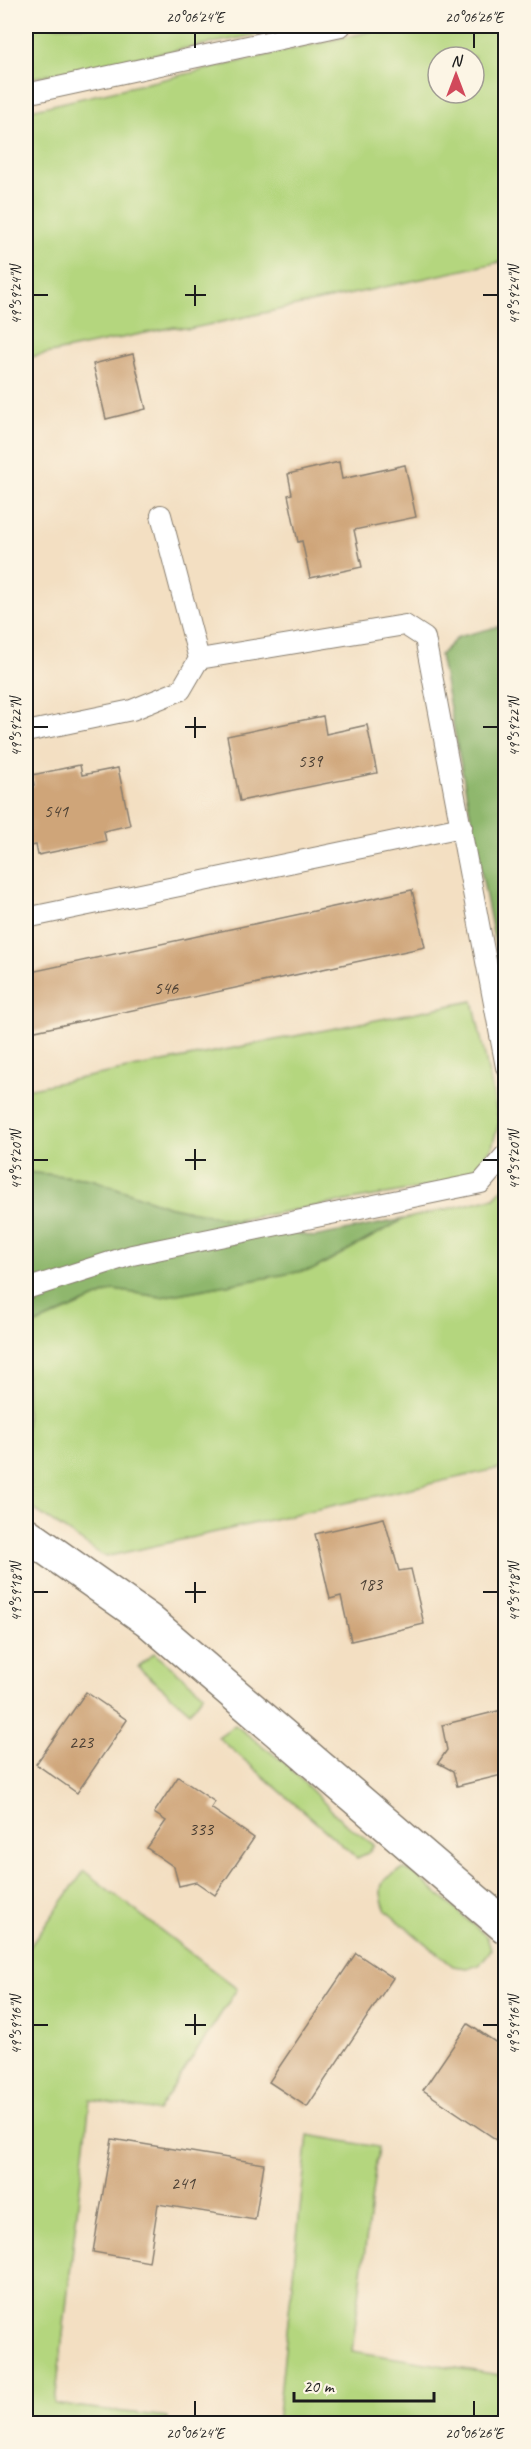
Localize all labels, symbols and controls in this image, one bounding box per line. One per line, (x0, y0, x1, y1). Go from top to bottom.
text: 20°06'24"E (166, 8, 226, 27)
text: 20°06'26"E (445, 8, 505, 27)
north arrow (426, 45, 486, 105)
text: N (451, 51, 464, 71)
text: 49°59'24"N (7, 262, 26, 325)
text: 49°59'24"N (505, 262, 524, 325)
text: 49°59'22"N (7, 694, 26, 757)
text: 49°59'22"N (505, 694, 524, 757)
house number: 539 (298, 750, 324, 772)
house number: 541 (44, 800, 69, 822)
house number: 546 (154, 977, 179, 999)
text: 49°59'20"N (7, 1127, 26, 1190)
text: 49°59'20"N (505, 1127, 524, 1190)
text: 49°59'18"N (7, 1559, 26, 1622)
text: 49°59'18"N (505, 1559, 524, 1622)
house number: 183 (358, 1573, 384, 1595)
house number: 223 (69, 1731, 95, 1753)
house number: 333 (189, 1818, 215, 1840)
text: 49°59'16"N (7, 1992, 26, 2055)
text: 49°59'16"N (505, 1992, 524, 2055)
house number: 241 (171, 2172, 196, 2194)
scale bar (294, 2365, 434, 2403)
text: 20 m (303, 2375, 336, 2397)
text: 20°06'24"E (166, 2424, 226, 2443)
text: 20°06'26"E (445, 2424, 505, 2443)

